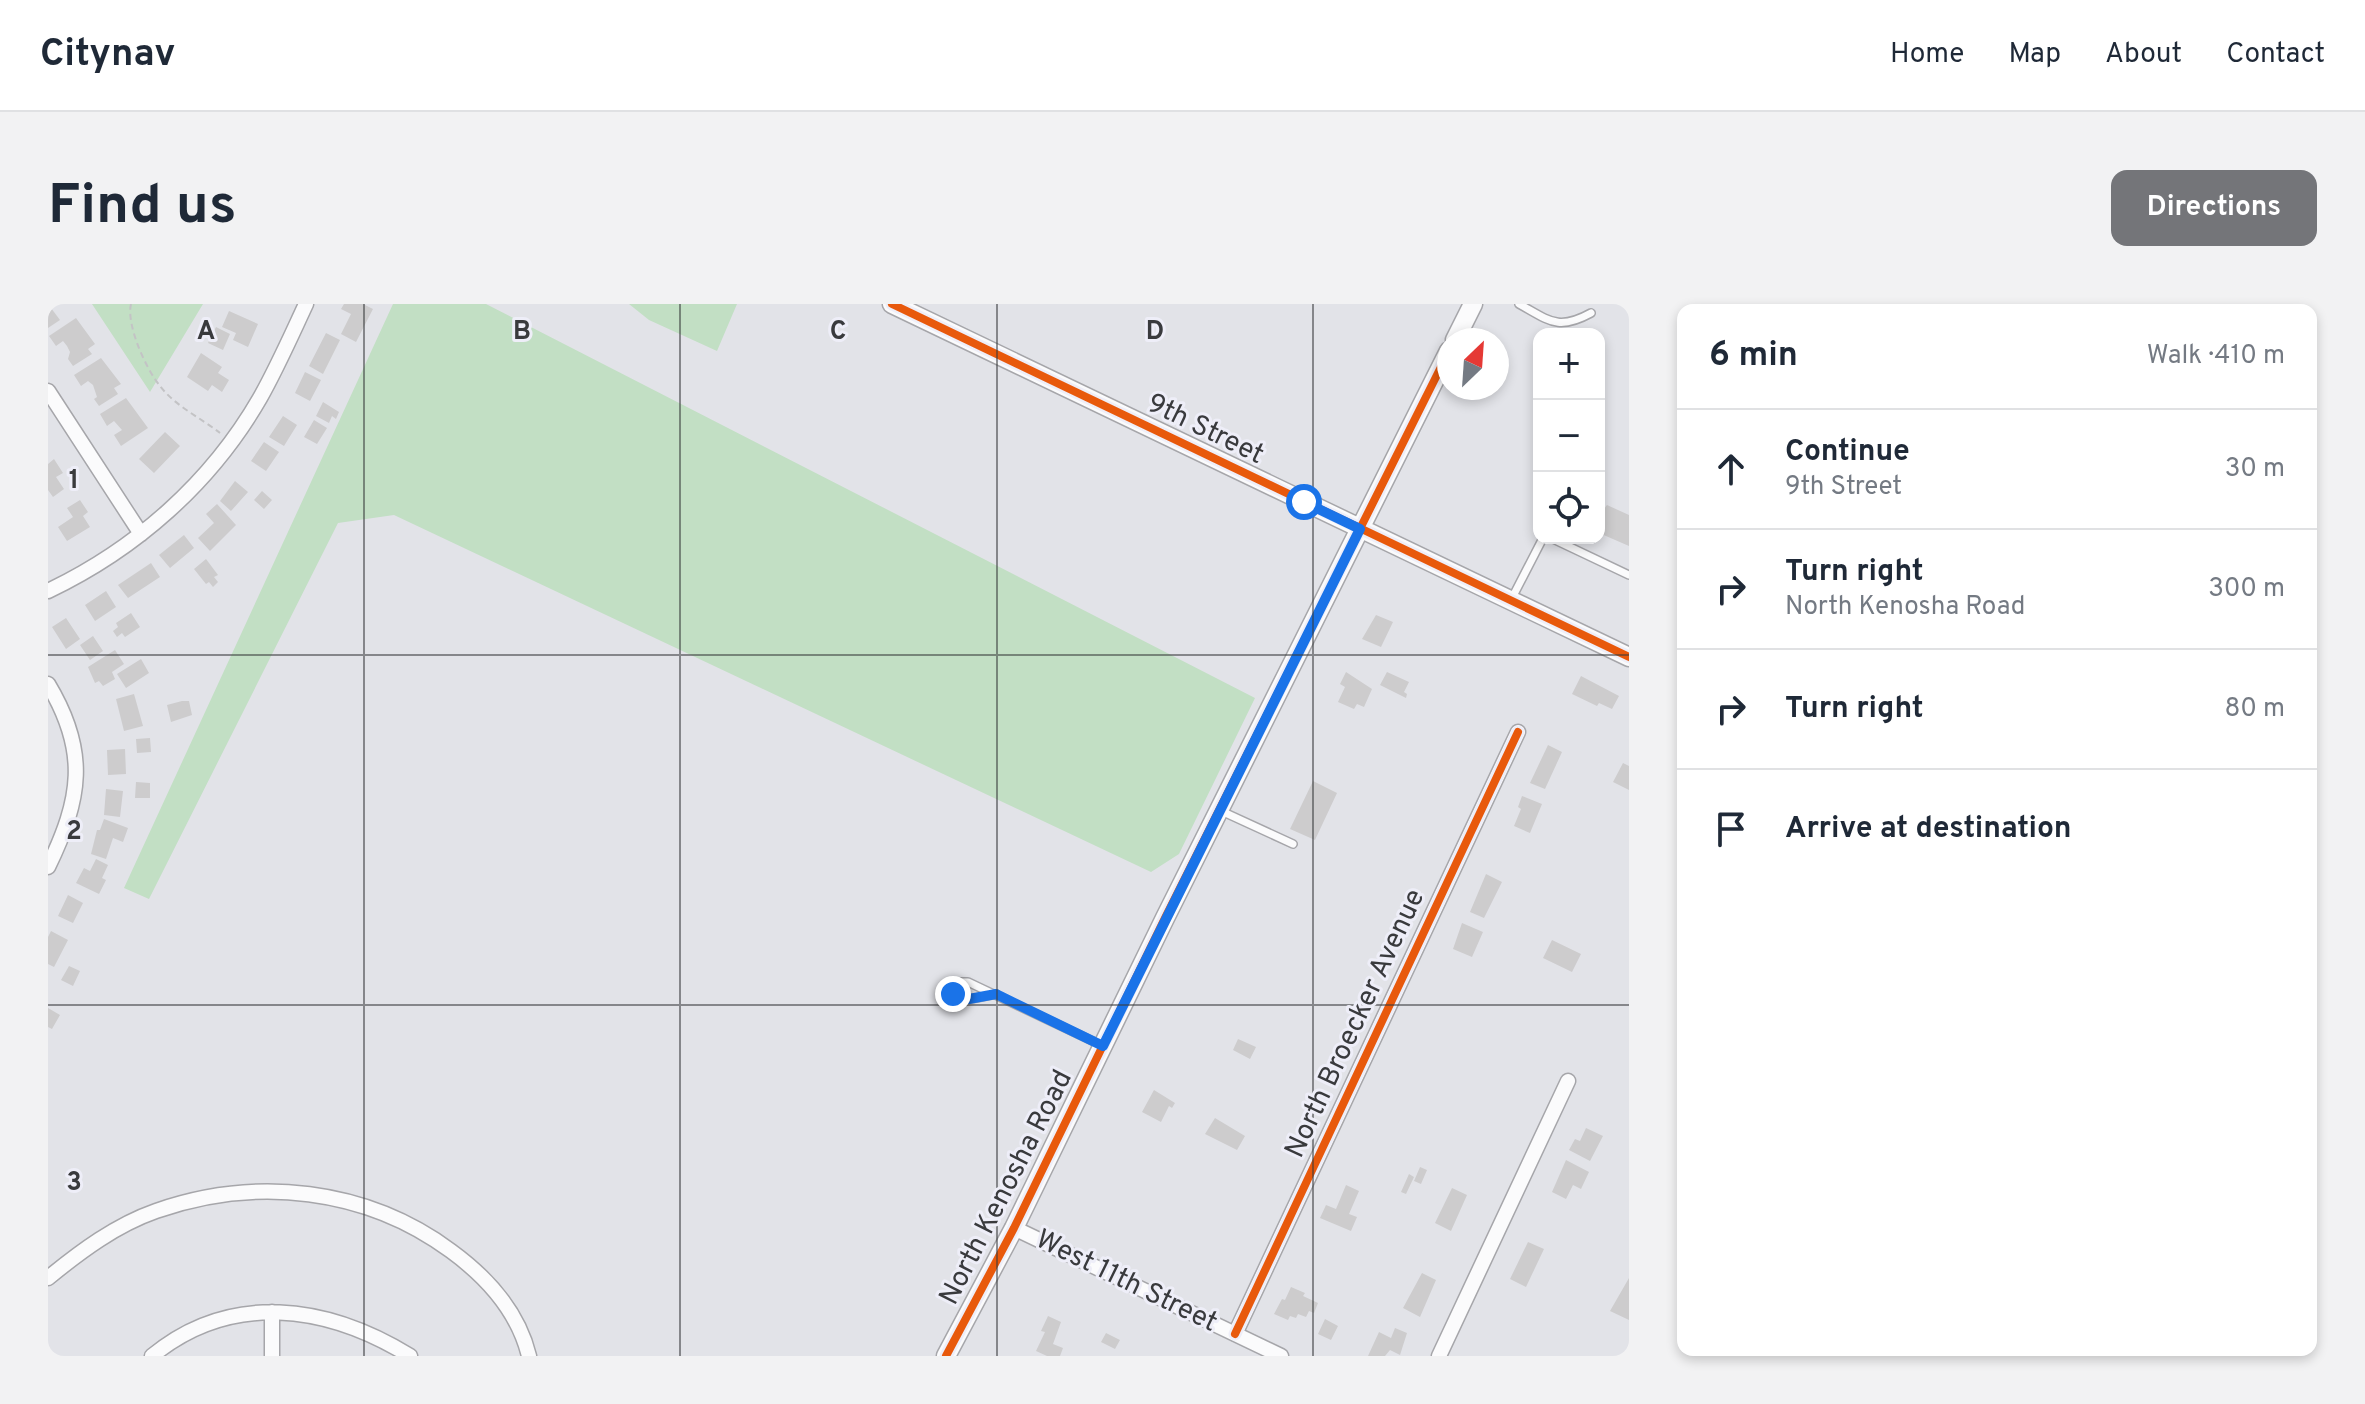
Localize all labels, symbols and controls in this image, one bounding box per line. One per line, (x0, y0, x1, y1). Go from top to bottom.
text: Citynav (40, 31, 176, 80)
text: Home (1890, 37, 1964, 73)
text: Map (2008, 37, 2061, 73)
text: About (2105, 37, 2182, 73)
text: Contact (2226, 37, 2325, 73)
button: Directions (2111, 170, 2317, 246)
text: Find us (48, 173, 237, 243)
text: A (197, 316, 215, 349)
text: B (513, 316, 531, 349)
text: C (830, 316, 846, 349)
text: D (1146, 316, 1164, 349)
north arrow (1437, 328, 1509, 400)
map controls (1533, 328, 1605, 544)
button: + (1533, 328, 1605, 400)
text: 6 min (1709, 335, 1798, 378)
text: Walk · 410 m (2147, 340, 2285, 373)
street label: 9th Street (1140, 386, 1270, 474)
button: − (1533, 400, 1605, 472)
text: Continue (1785, 434, 1910, 471)
icon: ahead (1709, 447, 1753, 491)
text: 30 m (2225, 453, 2285, 486)
text: 1 (69, 465, 79, 498)
text: 9th Street (1785, 471, 1902, 504)
button: locate (1533, 472, 1605, 544)
route start (1286, 484, 1322, 520)
text: Turn right (1785, 554, 1923, 591)
icon: right (1709, 567, 1753, 611)
text: 300 m (2208, 573, 2285, 606)
text: North Kenosha Road (1785, 591, 2025, 624)
icon: right (1709, 687, 1753, 731)
text: Turn right (1785, 691, 1923, 728)
text: 80 m (2225, 693, 2285, 726)
icon: arrive (1709, 807, 1753, 851)
text: Arrive at destination (1785, 811, 2071, 848)
text: 2 (66, 816, 82, 849)
street label: North Broecker Avenue (1278, 884, 1434, 1164)
route end (935, 976, 971, 1012)
street label: North Kenosha Road (932, 1065, 1082, 1311)
text: 3 (66, 1167, 82, 1200)
street label: West 11th Street (1029, 1222, 1223, 1342)

